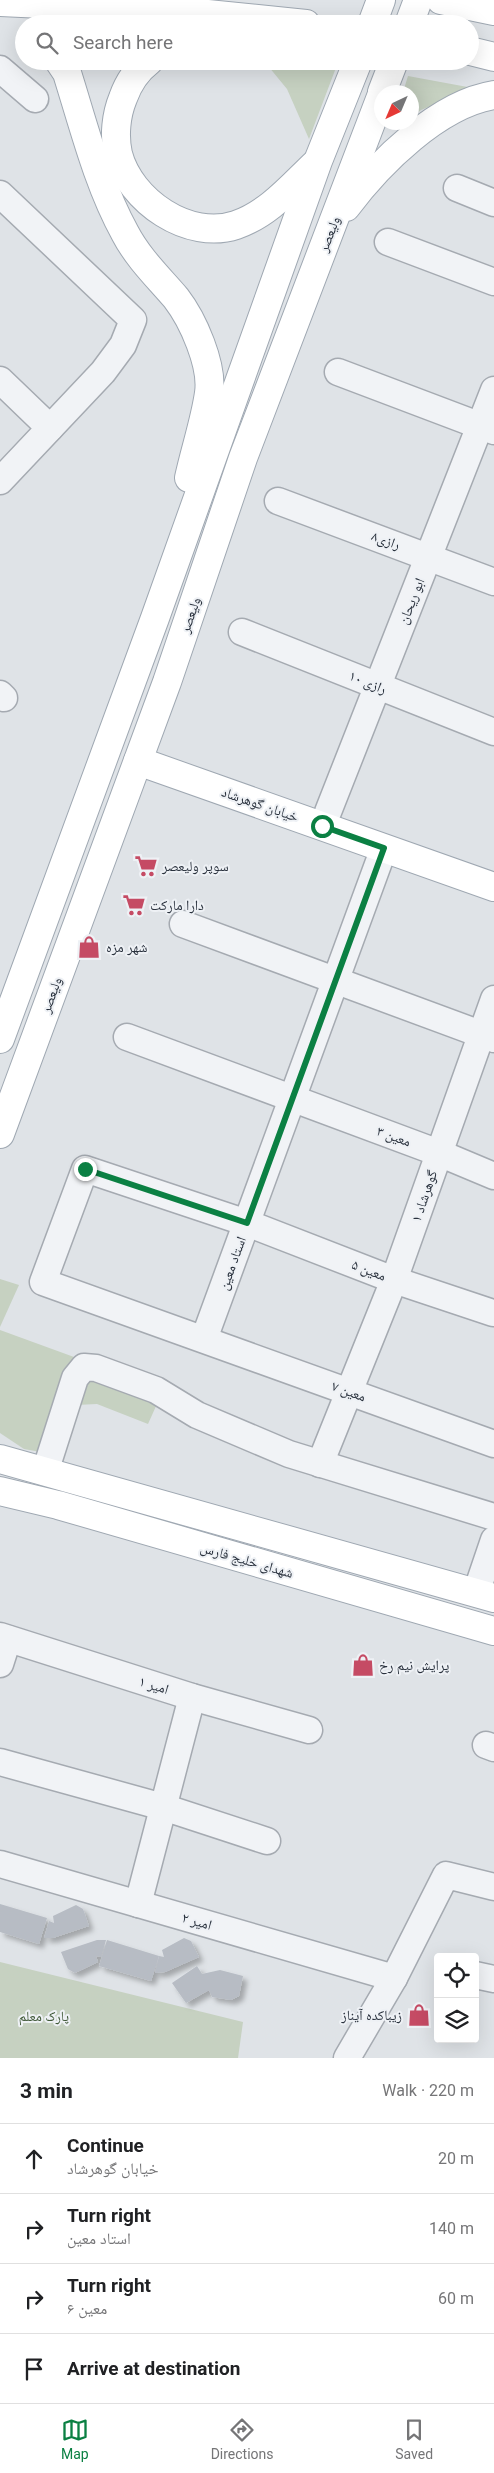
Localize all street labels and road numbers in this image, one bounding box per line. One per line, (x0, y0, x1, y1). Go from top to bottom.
street label: ولیعصر (315, 214, 344, 255)
street label: رازی۸ (369, 528, 402, 553)
street label: ابو ریحان (395, 576, 428, 627)
street label: ولیعصر (176, 595, 205, 636)
street label: رازی ۱۰ (347, 667, 389, 698)
street label: خیابان گوهرشاد (219, 783, 301, 826)
street label: ولیعصر (37, 975, 66, 1016)
street label: معین ۳ (374, 1122, 413, 1150)
street label: گوهرشاد ۱ (408, 1168, 441, 1224)
street label: استاد معین (215, 1234, 250, 1292)
street label: معین ۵ (349, 1256, 388, 1285)
street label: معین ۷ (329, 1377, 368, 1405)
street label: شهدای خلیج فارس (198, 1539, 295, 1583)
street label: امیر ۱ (137, 1673, 171, 1698)
street label: امیر ۲ (180, 1909, 214, 1934)

